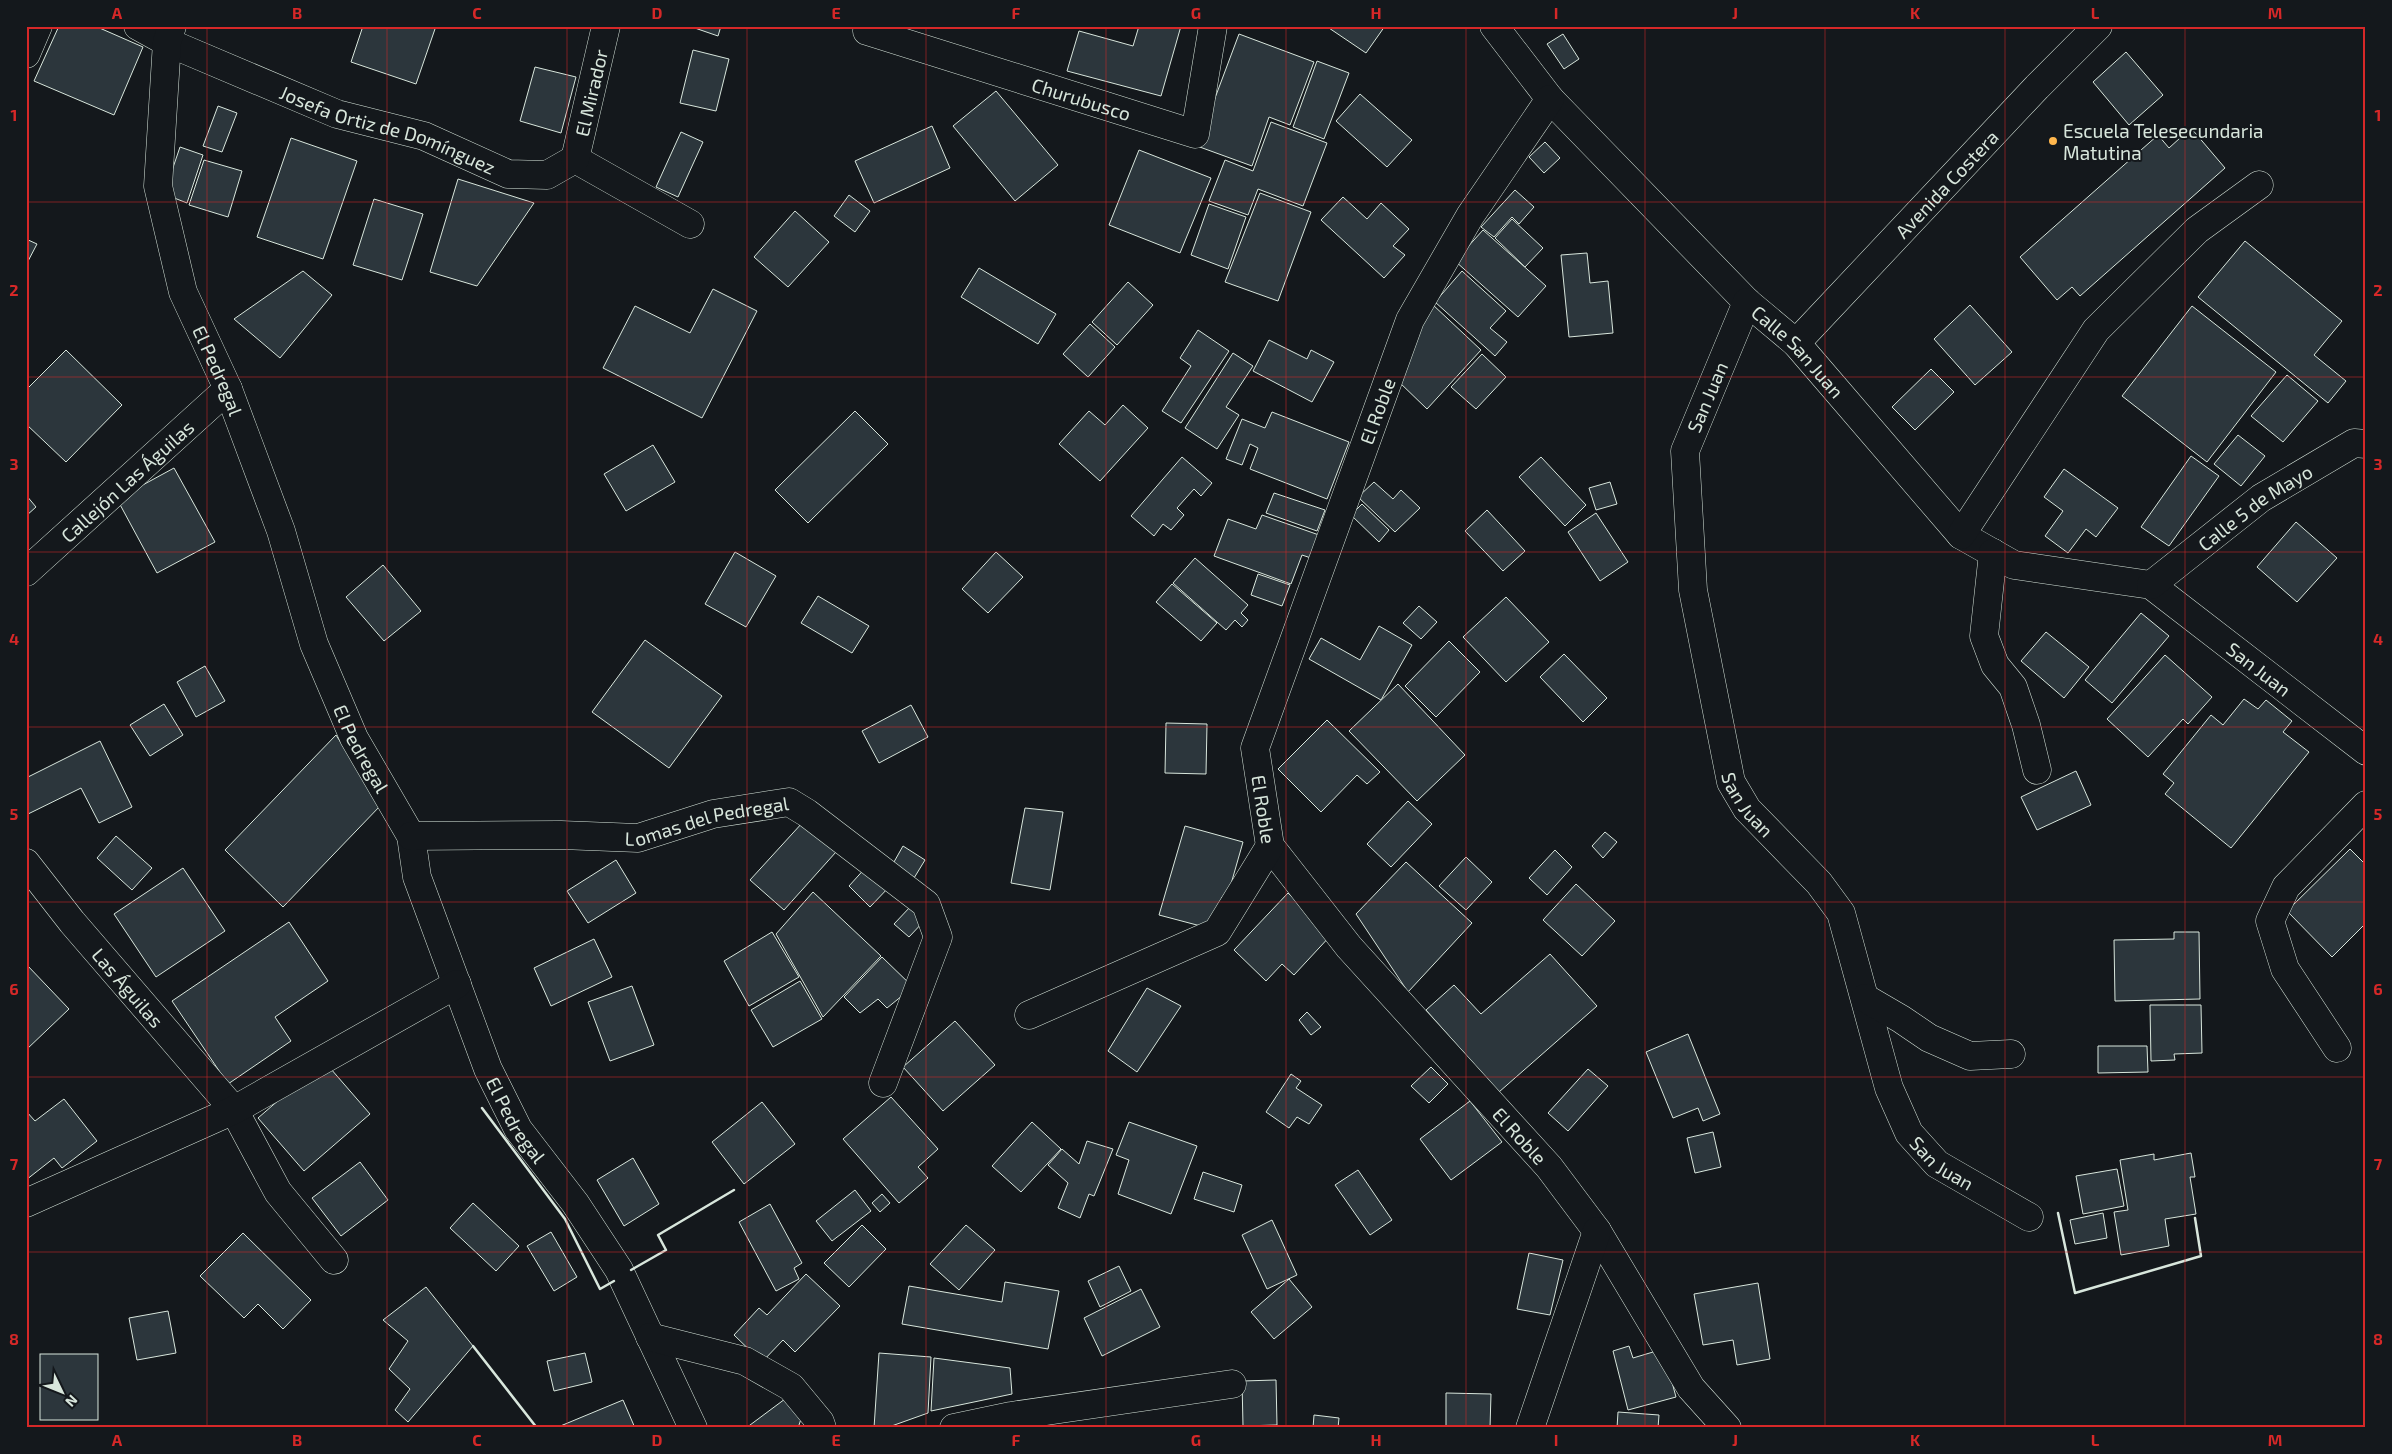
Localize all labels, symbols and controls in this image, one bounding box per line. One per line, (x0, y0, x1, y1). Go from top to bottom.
text: A (112, 3, 123, 22)
text: B (292, 3, 302, 22)
text: C (472, 3, 482, 22)
text: D (652, 3, 663, 22)
text: E (831, 3, 841, 22)
text: F (1012, 3, 1021, 22)
text: G (1191, 3, 1201, 22)
text: H (1370, 3, 1382, 22)
text: I (1554, 3, 1558, 22)
text: J (1732, 3, 1738, 22)
text: K (1910, 3, 1921, 22)
text: L (2091, 3, 2100, 22)
text: M (2268, 3, 2282, 22)
street label: El Mirador (569, 47, 612, 139)
street label: Churubusco (1029, 72, 1134, 125)
street label: Josefa Ortiz de Domínguez (277, 80, 499, 178)
text: 1 (11, 105, 17, 124)
text: 1 (2375, 105, 2381, 124)
place label: Escuela Telesecundaria Matutina (2063, 119, 2264, 164)
street label: Avenida Costera (1890, 125, 2002, 242)
marker: Escuela Telesecundaria Matutina (2047, 135, 2059, 147)
text: 2 (9, 280, 19, 299)
text: 2 (2373, 280, 2383, 299)
street label: Calle San Juan (1747, 300, 1849, 402)
street label: El Pedregal (188, 321, 248, 419)
street label: San Juan (1682, 358, 1732, 436)
street label: El Roble (1354, 375, 1400, 447)
street label: Callejón Las Águilas (56, 415, 198, 547)
text: 3 (9, 454, 19, 473)
text: 3 (2373, 454, 2383, 473)
street label: Calle 5 de Mayo (2193, 459, 2316, 555)
text: 4 (9, 629, 19, 648)
text: 4 (2373, 629, 2383, 648)
street label: San Juan (2223, 637, 2296, 701)
street label: El Pedregal (329, 701, 395, 797)
street label: San Juan (1718, 770, 1779, 841)
street label: El Roble (1248, 773, 1281, 845)
street label: Lomas del Pedregal (624, 791, 791, 850)
text: 5 (10, 804, 19, 823)
text: 5 (2374, 804, 2383, 823)
street label: Las Águilas (88, 943, 169, 1032)
text: 6 (9, 979, 19, 998)
text: 6 (2373, 979, 2383, 998)
street label: El Pedregal (482, 1073, 551, 1167)
street label: El Roble (1488, 1102, 1552, 1169)
street label: San Juan (1906, 1131, 1978, 1194)
text: 7 (10, 1154, 19, 1173)
text: 7 (2374, 1154, 2383, 1173)
text: 8 (9, 1329, 19, 1348)
text: 8 (2373, 1329, 2383, 1348)
north arrow (38, 1366, 88, 1416)
text: N (62, 1392, 82, 1411)
text: A (112, 1430, 123, 1449)
text: B (292, 1430, 302, 1449)
text: C (472, 1430, 482, 1449)
text: D (652, 1430, 663, 1449)
text: E (831, 1430, 841, 1449)
text: F (1012, 1430, 1021, 1449)
text: G (1191, 1430, 1201, 1449)
text: H (1370, 1430, 1382, 1449)
text: I (1554, 1430, 1558, 1449)
text: J (1732, 1430, 1738, 1449)
text: K (1910, 1430, 1921, 1449)
text: L (2091, 1430, 2100, 1449)
text: M (2268, 1430, 2282, 1449)

